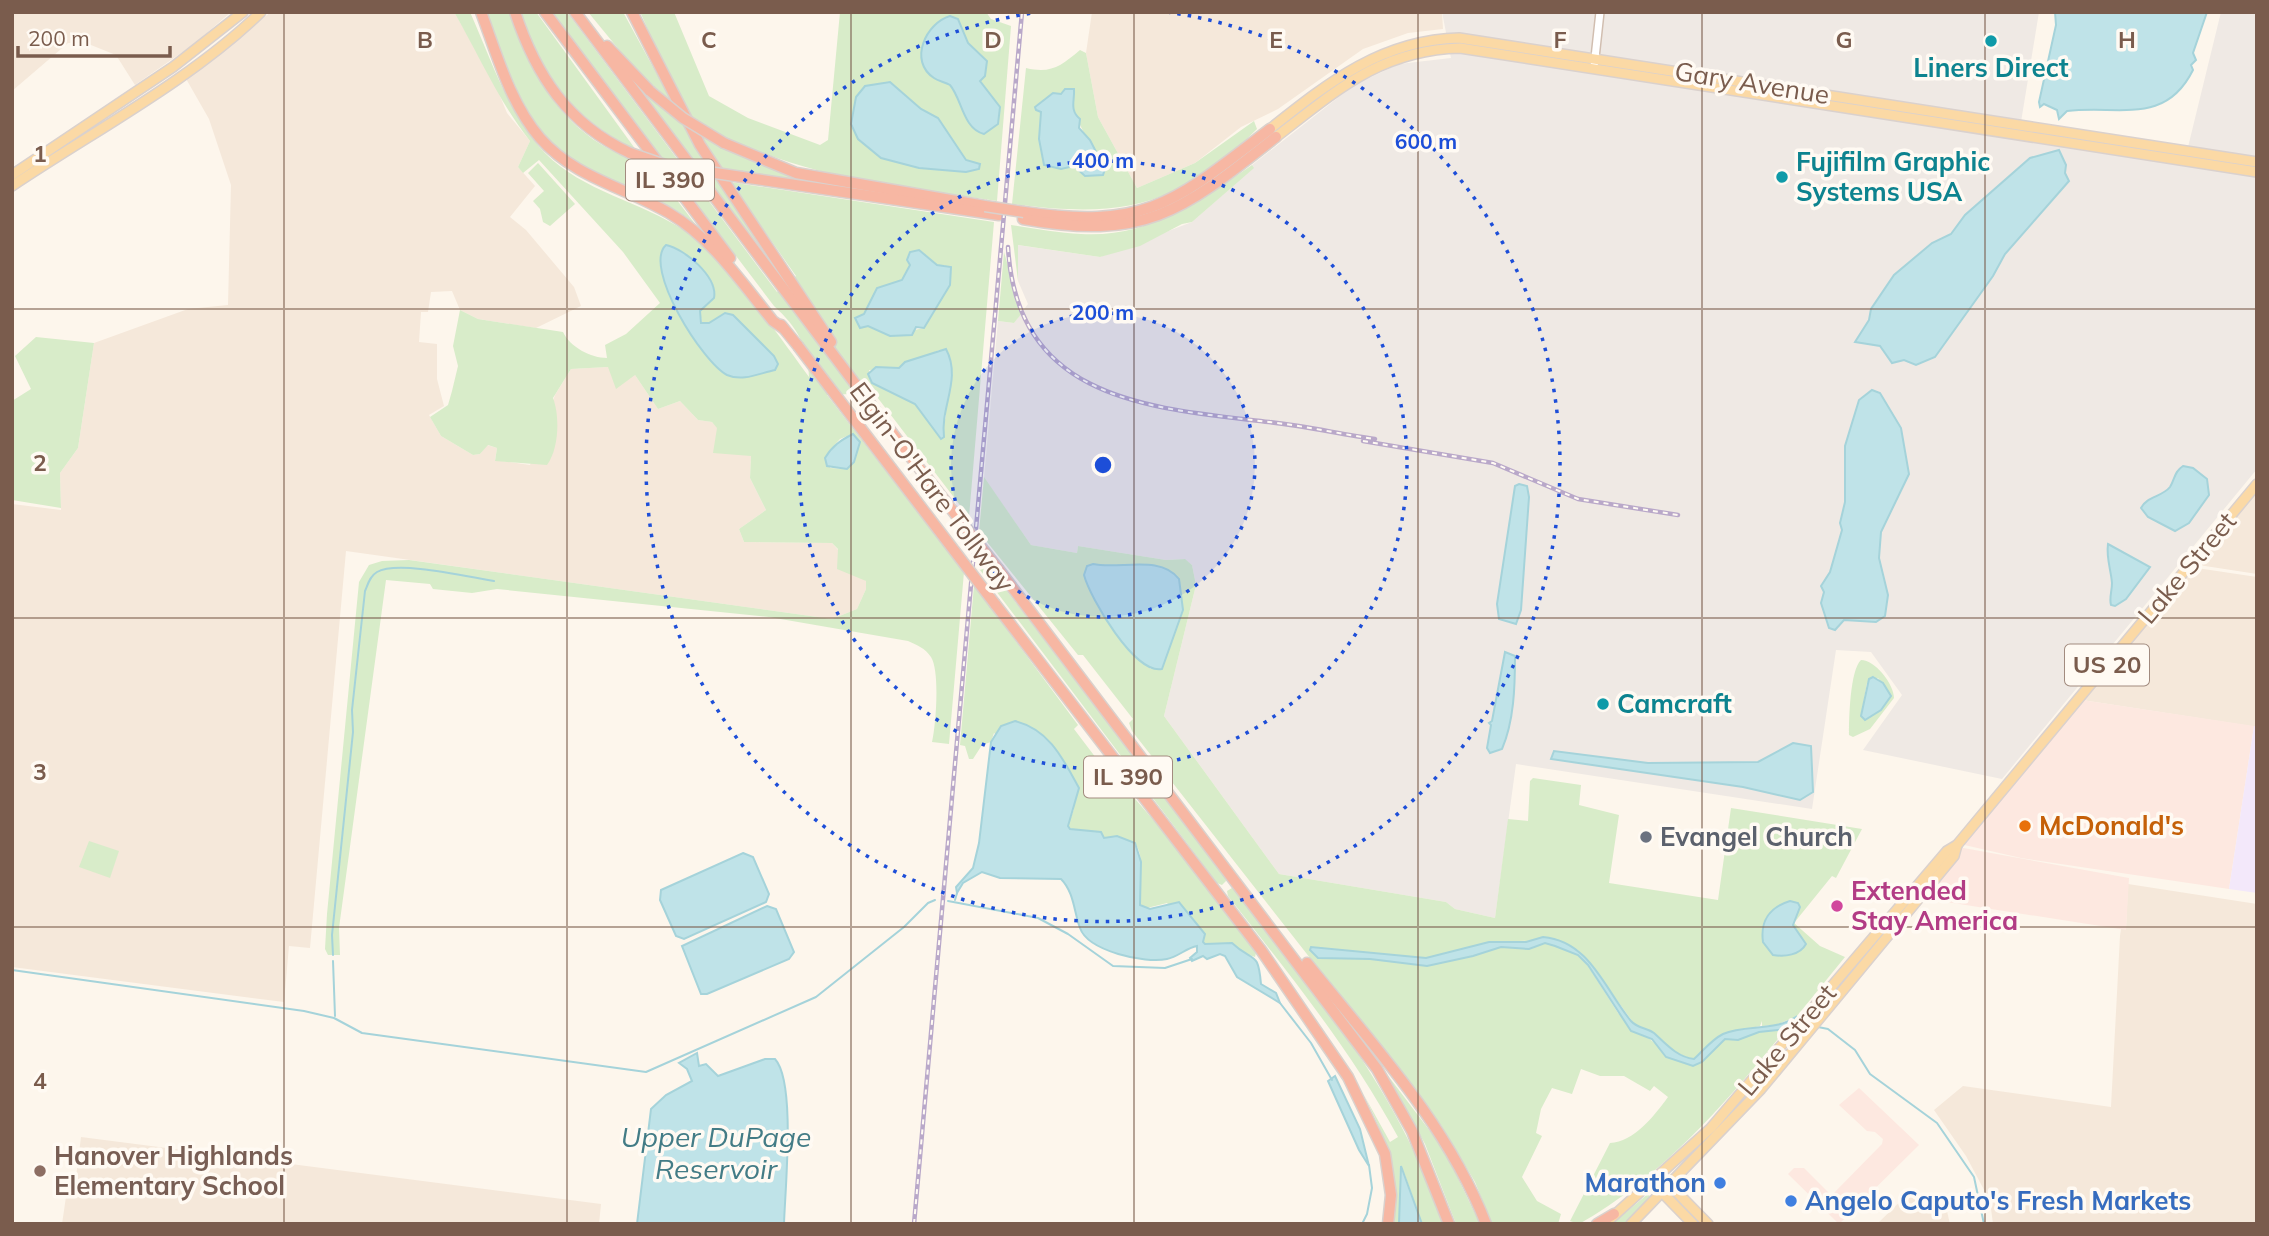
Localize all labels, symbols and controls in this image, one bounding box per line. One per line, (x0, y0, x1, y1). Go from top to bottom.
scale bar (18, 14, 170, 58)
text: 200 m (28, 25, 90, 51)
text: B (417, 25, 433, 54)
text: C (701, 25, 717, 54)
text: D (984, 25, 1002, 54)
text: E (1269, 25, 1283, 54)
text: F (1553, 25, 1567, 54)
text: G (1835, 25, 1853, 54)
text: H (2118, 25, 2136, 54)
marker: Liners Direct (1983, 33, 1999, 49)
place label: Liners Direct (1913, 51, 2069, 84)
street label: Gary Avenue (1672, 54, 1832, 111)
text: 600 m (1395, 128, 1457, 154)
text: 1 (33, 139, 47, 168)
place label: Fujifilm Graphic Systems USA (1796, 145, 1990, 208)
text: 400 m (1072, 147, 1134, 173)
road number: IL 390 (626, 160, 714, 200)
marker: Fujifilm Graphic Systems USA (1774, 169, 1790, 185)
text: 200 m (1072, 299, 1134, 325)
street label: Elgin-O'Hare Tollway (843, 375, 1022, 598)
text: 2 (33, 448, 47, 477)
centre of rings (1091, 453, 1115, 477)
street label: Lake Street (2130, 505, 2243, 630)
road number: US 20 (2065, 644, 2149, 686)
place label: Camcraft (1617, 687, 1732, 720)
marker: Camcraft (1595, 696, 1611, 712)
road number: IL 390 (1084, 756, 1172, 798)
text: 3 (33, 757, 47, 786)
place label: McDonald's (2039, 809, 2184, 842)
marker: McDonald's (2017, 818, 2033, 834)
place label: Evangel Church (1660, 820, 1853, 853)
marker: Evangel Church (1638, 829, 1654, 845)
place label: Extended Stay America (1851, 874, 2018, 937)
marker: Extended Stay America (1829, 898, 1845, 914)
street label: Lake Street (1730, 977, 1843, 1102)
text: 4 (33, 1066, 47, 1095)
water label: Upper DuPage Reservoir (621, 1119, 811, 1186)
place label: Hanover Highlands Elementary School (54, 1139, 293, 1202)
marker: Hanover Highlands Elementary School (32, 1163, 48, 1179)
place label: Marathon (1584, 1166, 1706, 1199)
marker: Marathon (1712, 1175, 1728, 1191)
place label: Angelo Caputo's Fresh Markets (1805, 1184, 2191, 1217)
marker: Angelo Caputo's Fresh Markets (1783, 1193, 1799, 1209)

